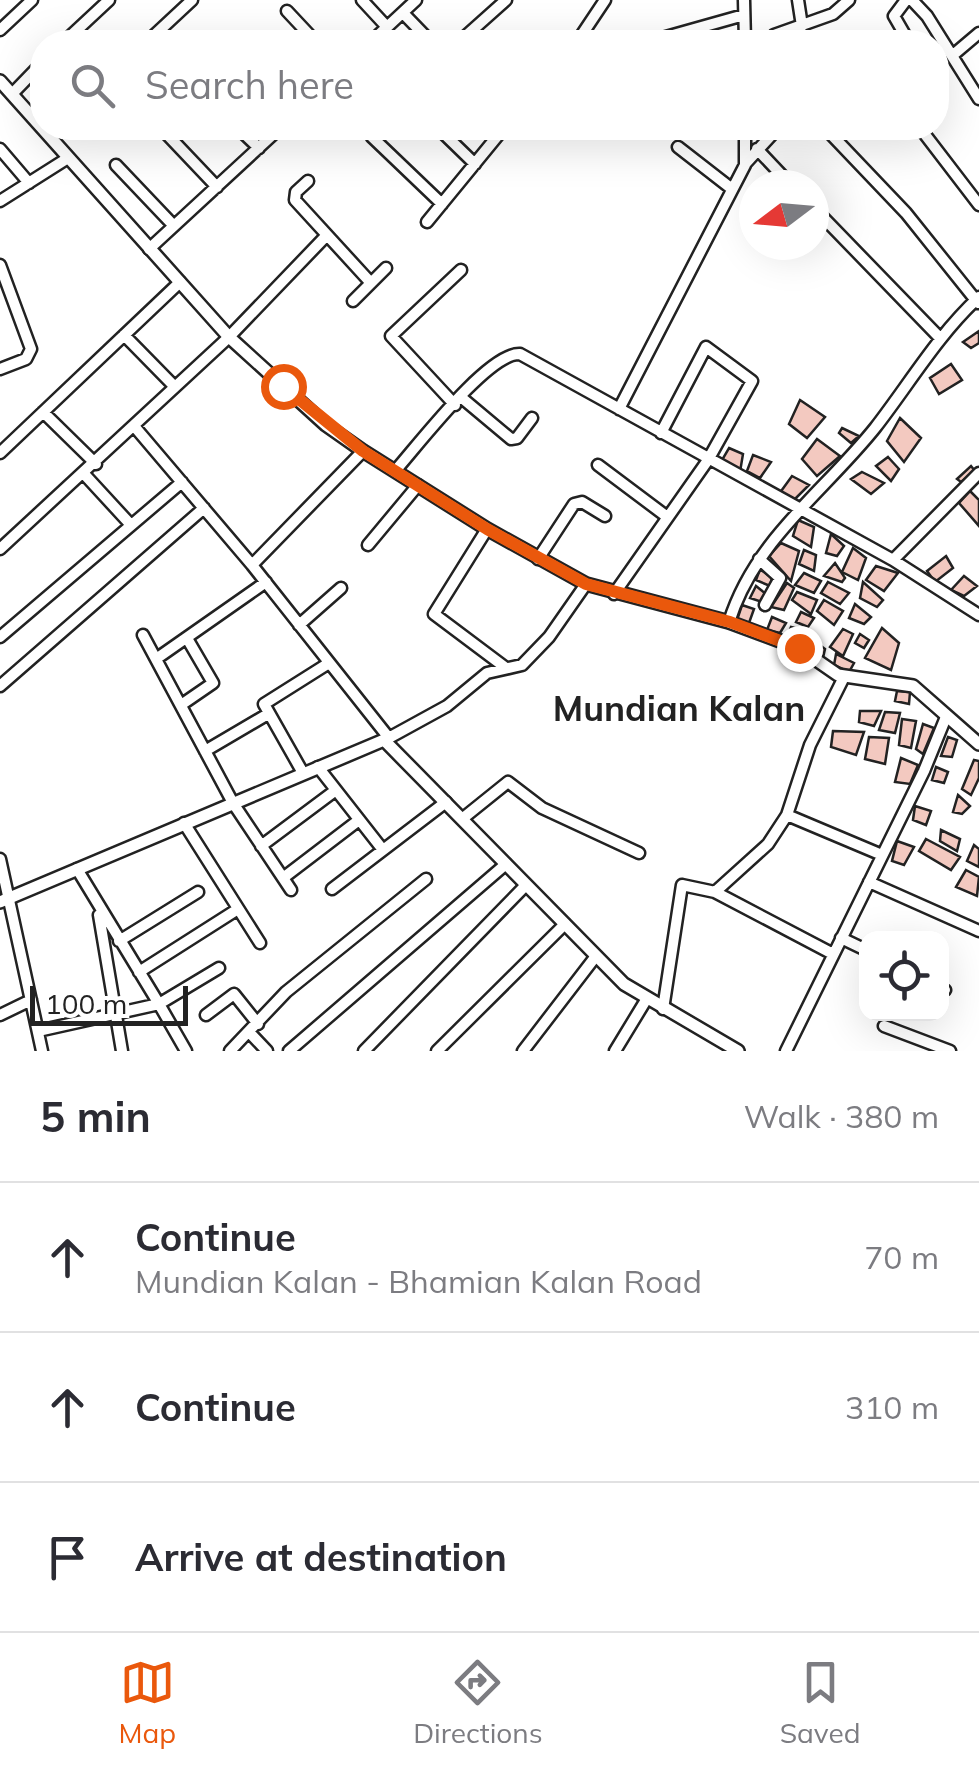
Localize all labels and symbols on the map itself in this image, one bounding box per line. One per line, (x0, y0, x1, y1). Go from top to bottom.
north arrow (739, 170, 829, 260)
route start (261, 364, 307, 410)
route end (777, 626, 823, 672)
district label: Mundian Kalan (553, 686, 805, 730)
scale bar (30, 981, 188, 1026)

